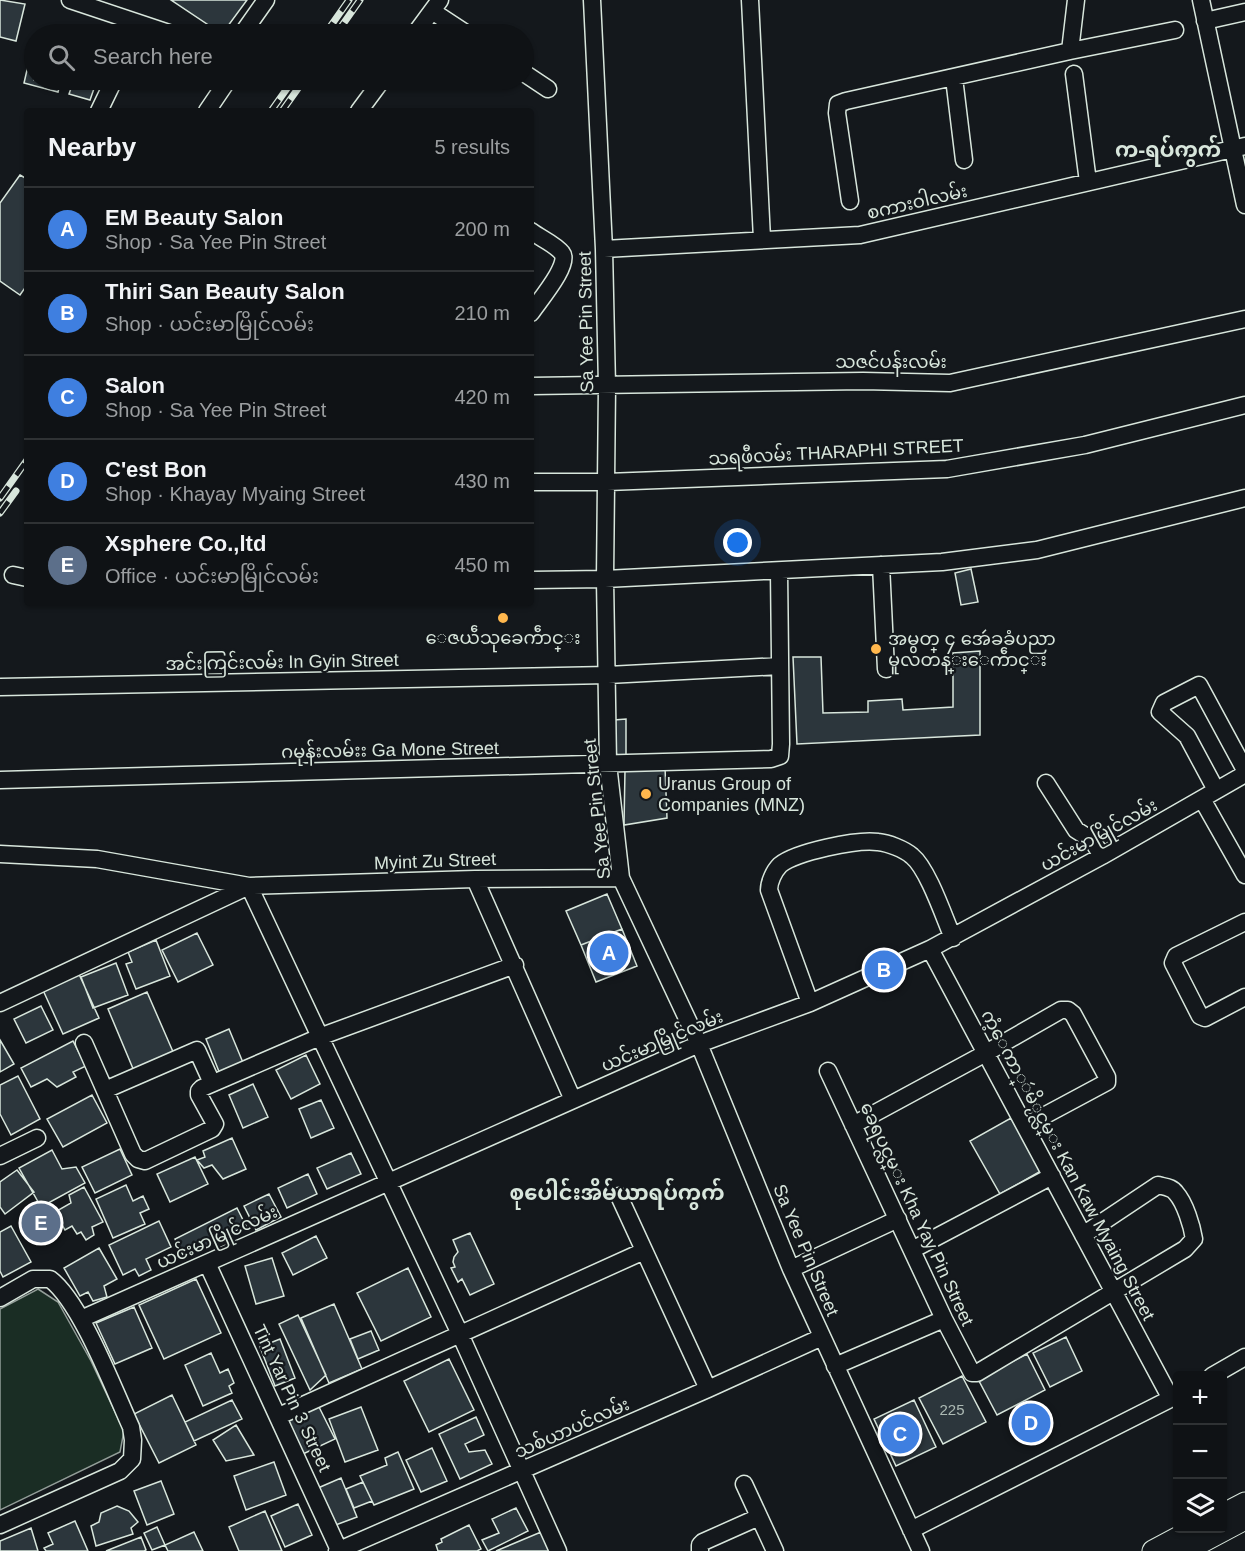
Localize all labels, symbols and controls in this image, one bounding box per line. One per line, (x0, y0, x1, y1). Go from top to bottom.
search box (24, 24, 534, 90)
icon: search (45, 41, 78, 74)
text: Search here (93, 44, 213, 69)
text: Nearby (48, 132, 136, 162)
district label: က-ရပ်ကွက် (1115, 134, 1221, 167)
text: 5 results (434, 136, 510, 158)
street label: စကားဝါလမ်း (864, 178, 969, 223)
text: EM Beauty Salon (105, 205, 283, 230)
text: A (60, 218, 75, 240)
text: 200 m (454, 218, 510, 240)
text: Shop · Sa Yee Pin Street (105, 231, 326, 253)
street label: Sa Yee Pin Street (575, 251, 597, 393)
text: Thiri San Beauty Salon (105, 279, 345, 304)
text: B (60, 302, 75, 324)
text: 210 m (454, 302, 510, 324)
text: Shop · ယင်းမာမြိုင်လမ်း (105, 313, 314, 335)
street label: သဇင်ပန်းလမ်း (835, 349, 947, 377)
text: Salon (105, 373, 165, 398)
text: C (60, 386, 75, 408)
text: 420 m (454, 386, 510, 408)
text: Shop · Sa Yee Pin Street (105, 399, 326, 421)
street label: သရဖီလမ်း THARAPHI STREET (708, 431, 964, 474)
text: C'est Bon (105, 457, 207, 482)
text: D (60, 470, 75, 492)
text: 430 m (454, 470, 510, 492)
text: Shop · Khayay Myaing Street (105, 483, 365, 505)
your location (723, 528, 752, 557)
text: Xsphere Co.,ltd (105, 531, 266, 556)
text: E (61, 554, 74, 576)
text: 450 m (454, 554, 510, 576)
text: Office · ယင်းမာမြိုင်လမ်း (105, 565, 319, 587)
marker: ေဇယဵသုခေကဵာင္း (496, 611, 510, 625)
place label: ေဇယဵသုခေကဵာင္း (425, 624, 581, 653)
place label: အမွတ္ ၄ အေဴခခံပညာ မူလတန္းေကဵာင္း (888, 629, 1056, 675)
marker: အမွတ္ ၄ အေဴခခံပညာ မူလတန္းေကဵာင္း (869, 642, 883, 656)
street label: အင်းကြင်းလမ်း In Gyin Street (165, 647, 399, 679)
street label: ဂမုန်းလမ်းး Ga Mone Street (281, 735, 499, 767)
street label: Sa Yee Pin Street (580, 738, 614, 880)
place label: Uranus Group of Companies (MNZ) (658, 774, 805, 815)
marker: Uranus Group of Companies (MNZ) (639, 787, 653, 801)
street label: ယင်းမာမြိုင်လမ်း (1035, 791, 1163, 880)
street label: Myint Zu Street (374, 849, 496, 873)
pin: A (590, 930, 628, 976)
pin: B (864, 948, 904, 992)
street label: ယင်းမာမြိုင်လမ်း (597, 1003, 728, 1080)
street label: ကံ့ေကာ္ဴမိႂင္လမ္း Kan Kaw Myaing Street (973, 1005, 1162, 1326)
street label: ခေရပင္လမ္း Kha Yay Pin Street (852, 1099, 978, 1331)
district label: စုပေါင်းအိမ်ယာရပ်ကွက် (510, 1177, 724, 1210)
street label: Sa Yee Pin Street (769, 1181, 843, 1319)
street label: ယင်းမာမြိုင်လမ်း (152, 1198, 282, 1277)
pin: E (22, 1200, 60, 1246)
street label: Tint Yar Pin 3 Street (249, 1321, 335, 1475)
map controls (1173, 1371, 1227, 1533)
button: + (1173, 1371, 1227, 1425)
street label: သစ်ယာပင်လမ်း (510, 1391, 632, 1462)
pin: D (1012, 1400, 1050, 1446)
house number: 225 (939, 1401, 965, 1418)
pin: C (880, 1412, 920, 1456)
button: − (1173, 1425, 1227, 1479)
button: layers (1173, 1479, 1227, 1533)

